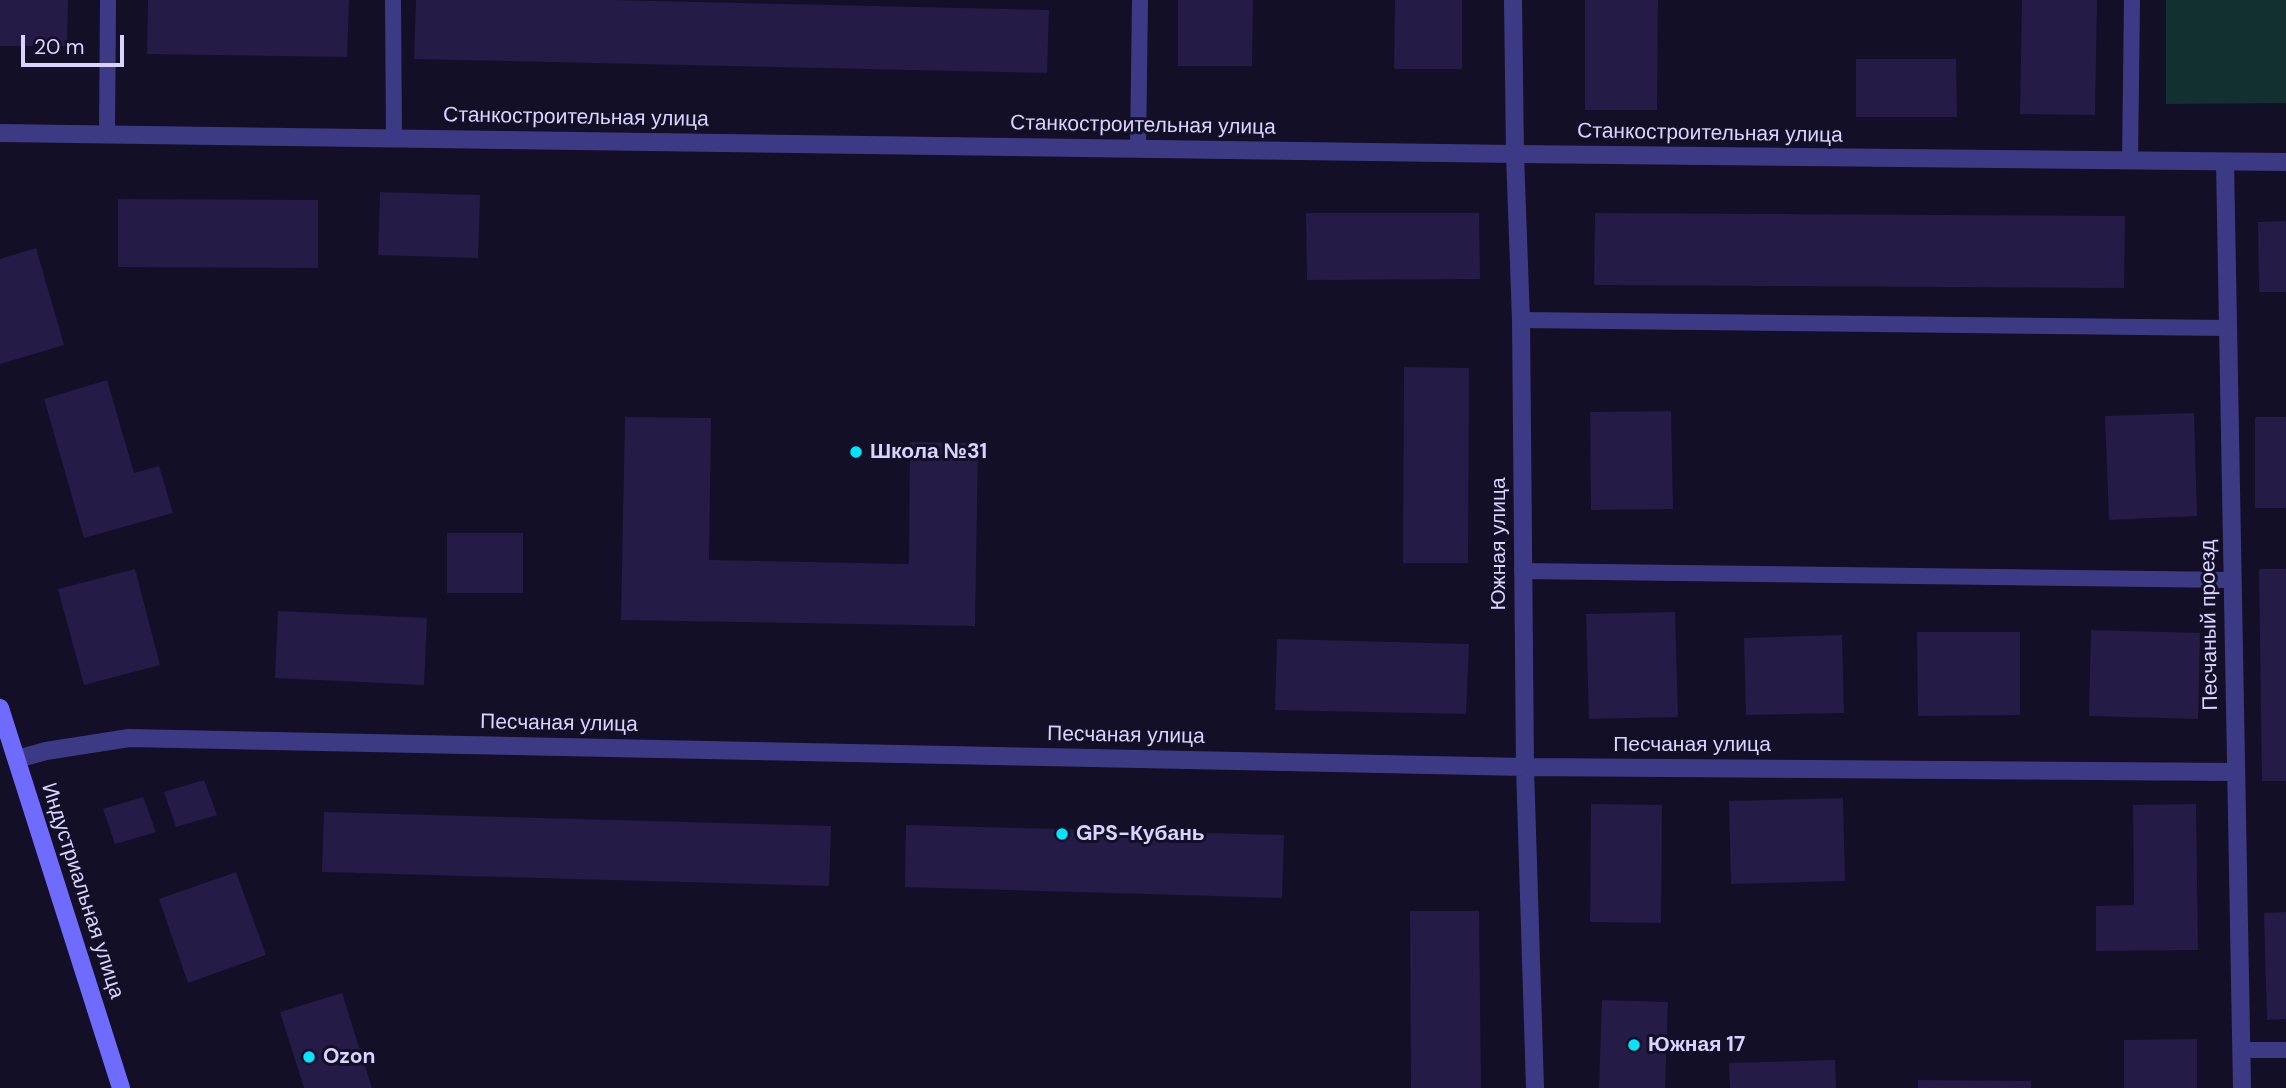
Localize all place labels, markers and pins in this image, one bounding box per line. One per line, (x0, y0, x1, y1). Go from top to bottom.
place label: Школа №31 (870, 439, 987, 465)
marker: Школа №31 (848, 444, 864, 460)
place label: GPS-Кубань (1076, 821, 1205, 847)
marker: GPS-Кубань (1054, 826, 1070, 842)
place label: Южная 17 (1648, 1032, 1745, 1058)
marker: Южная 17 (1626, 1037, 1642, 1053)
place label: Ozon (323, 1044, 376, 1070)
marker: Ozon (301, 1049, 317, 1065)

